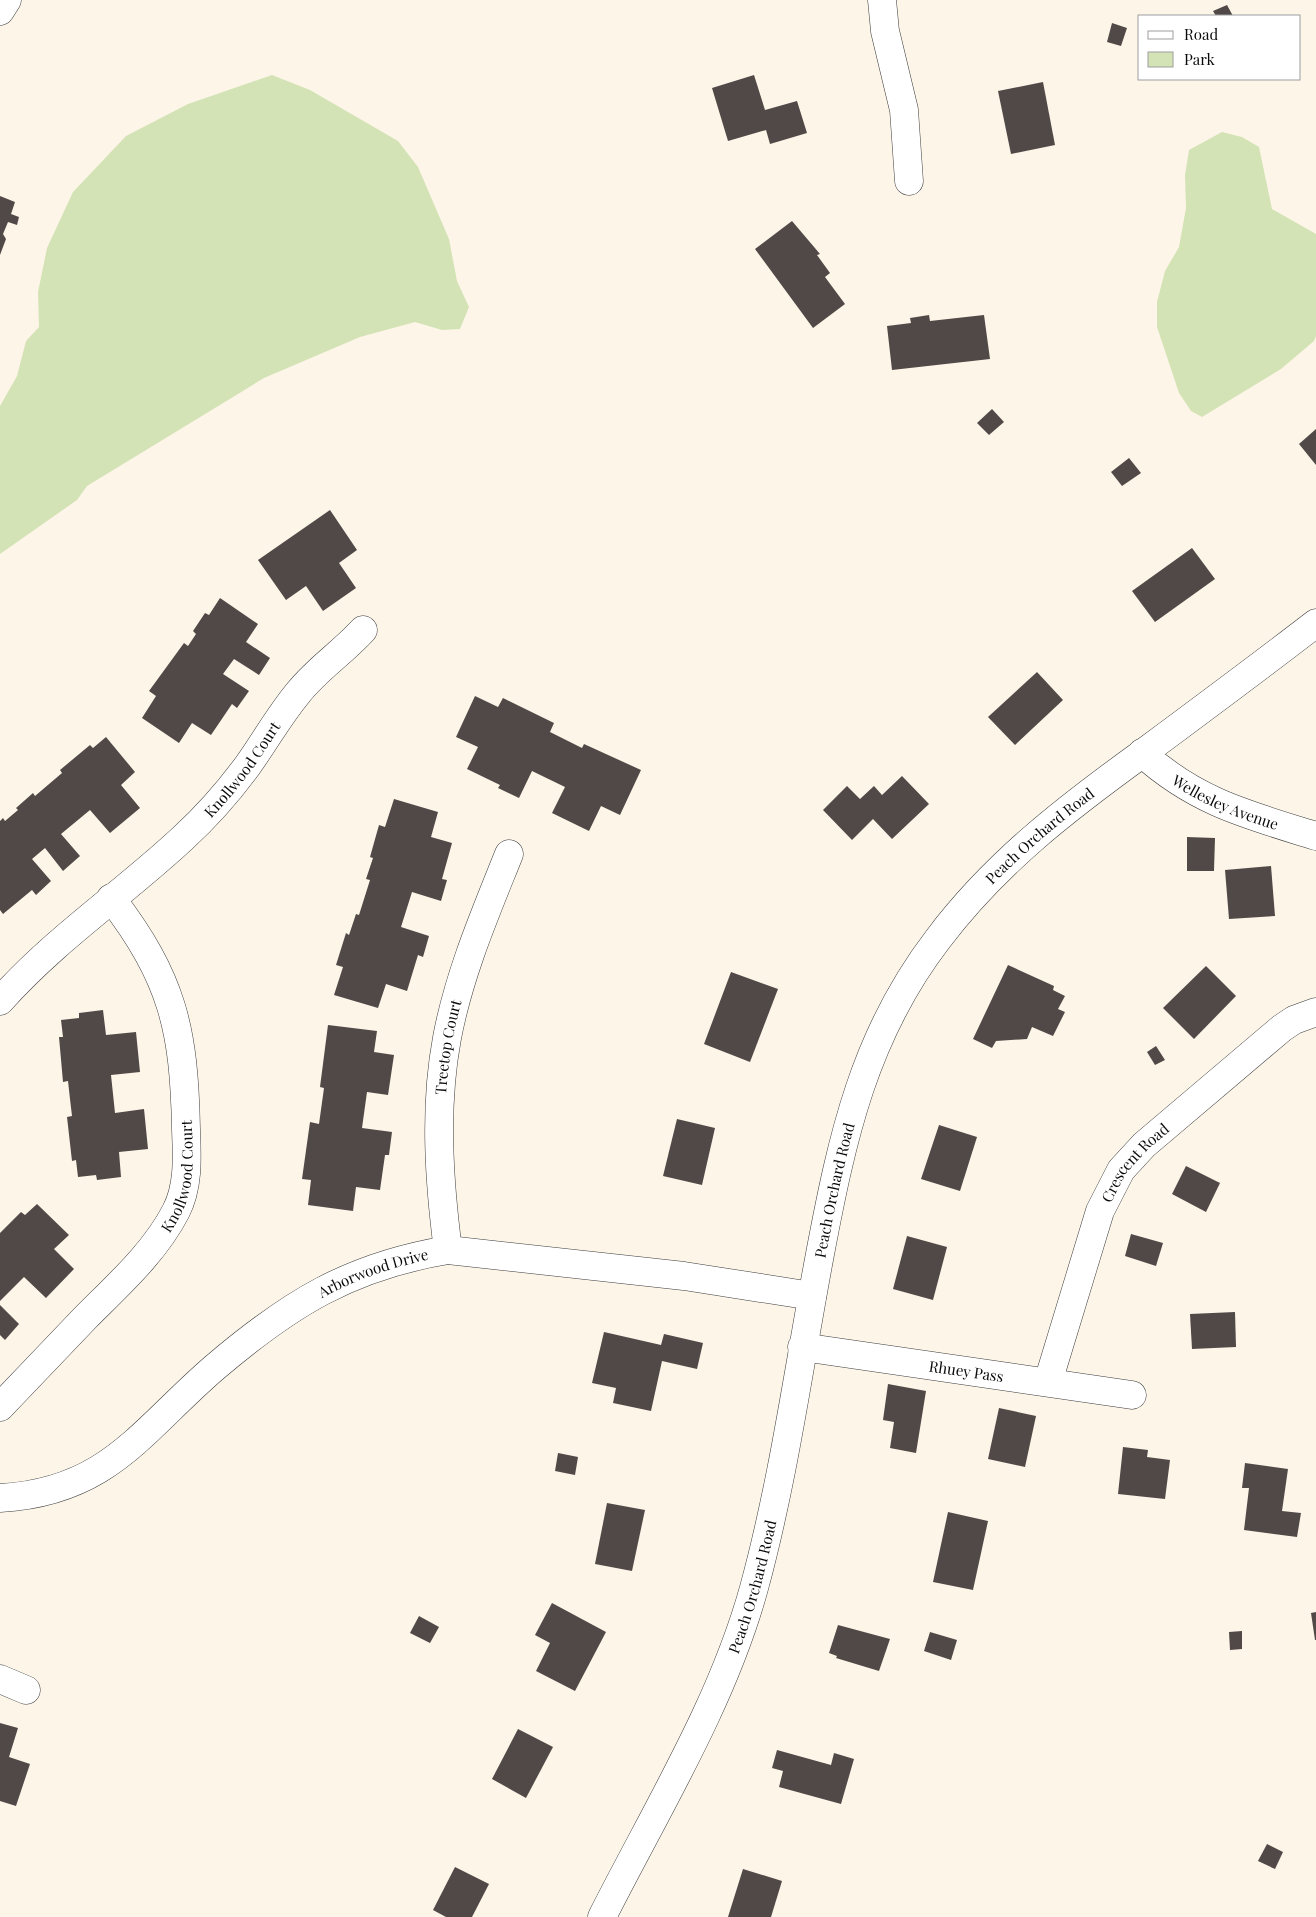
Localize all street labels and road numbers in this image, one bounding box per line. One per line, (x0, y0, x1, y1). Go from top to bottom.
street label: Knollwood Court (199, 717, 285, 822)
street label: Wellesley Avenue (1168, 769, 1281, 834)
street label: Peach Orchard Road (981, 783, 1098, 888)
street label: Treetop Court (430, 997, 466, 1095)
street label: Crescent Road (1096, 1118, 1173, 1205)
street label: Knollwood Court (156, 1119, 197, 1236)
street label: Peach Orchard Road (810, 1120, 859, 1259)
street label: Arborwood Drive (313, 1244, 430, 1302)
street label: Rhuey Pass (928, 1356, 1005, 1386)
street label: Peach Orchard Road (723, 1518, 781, 1656)

